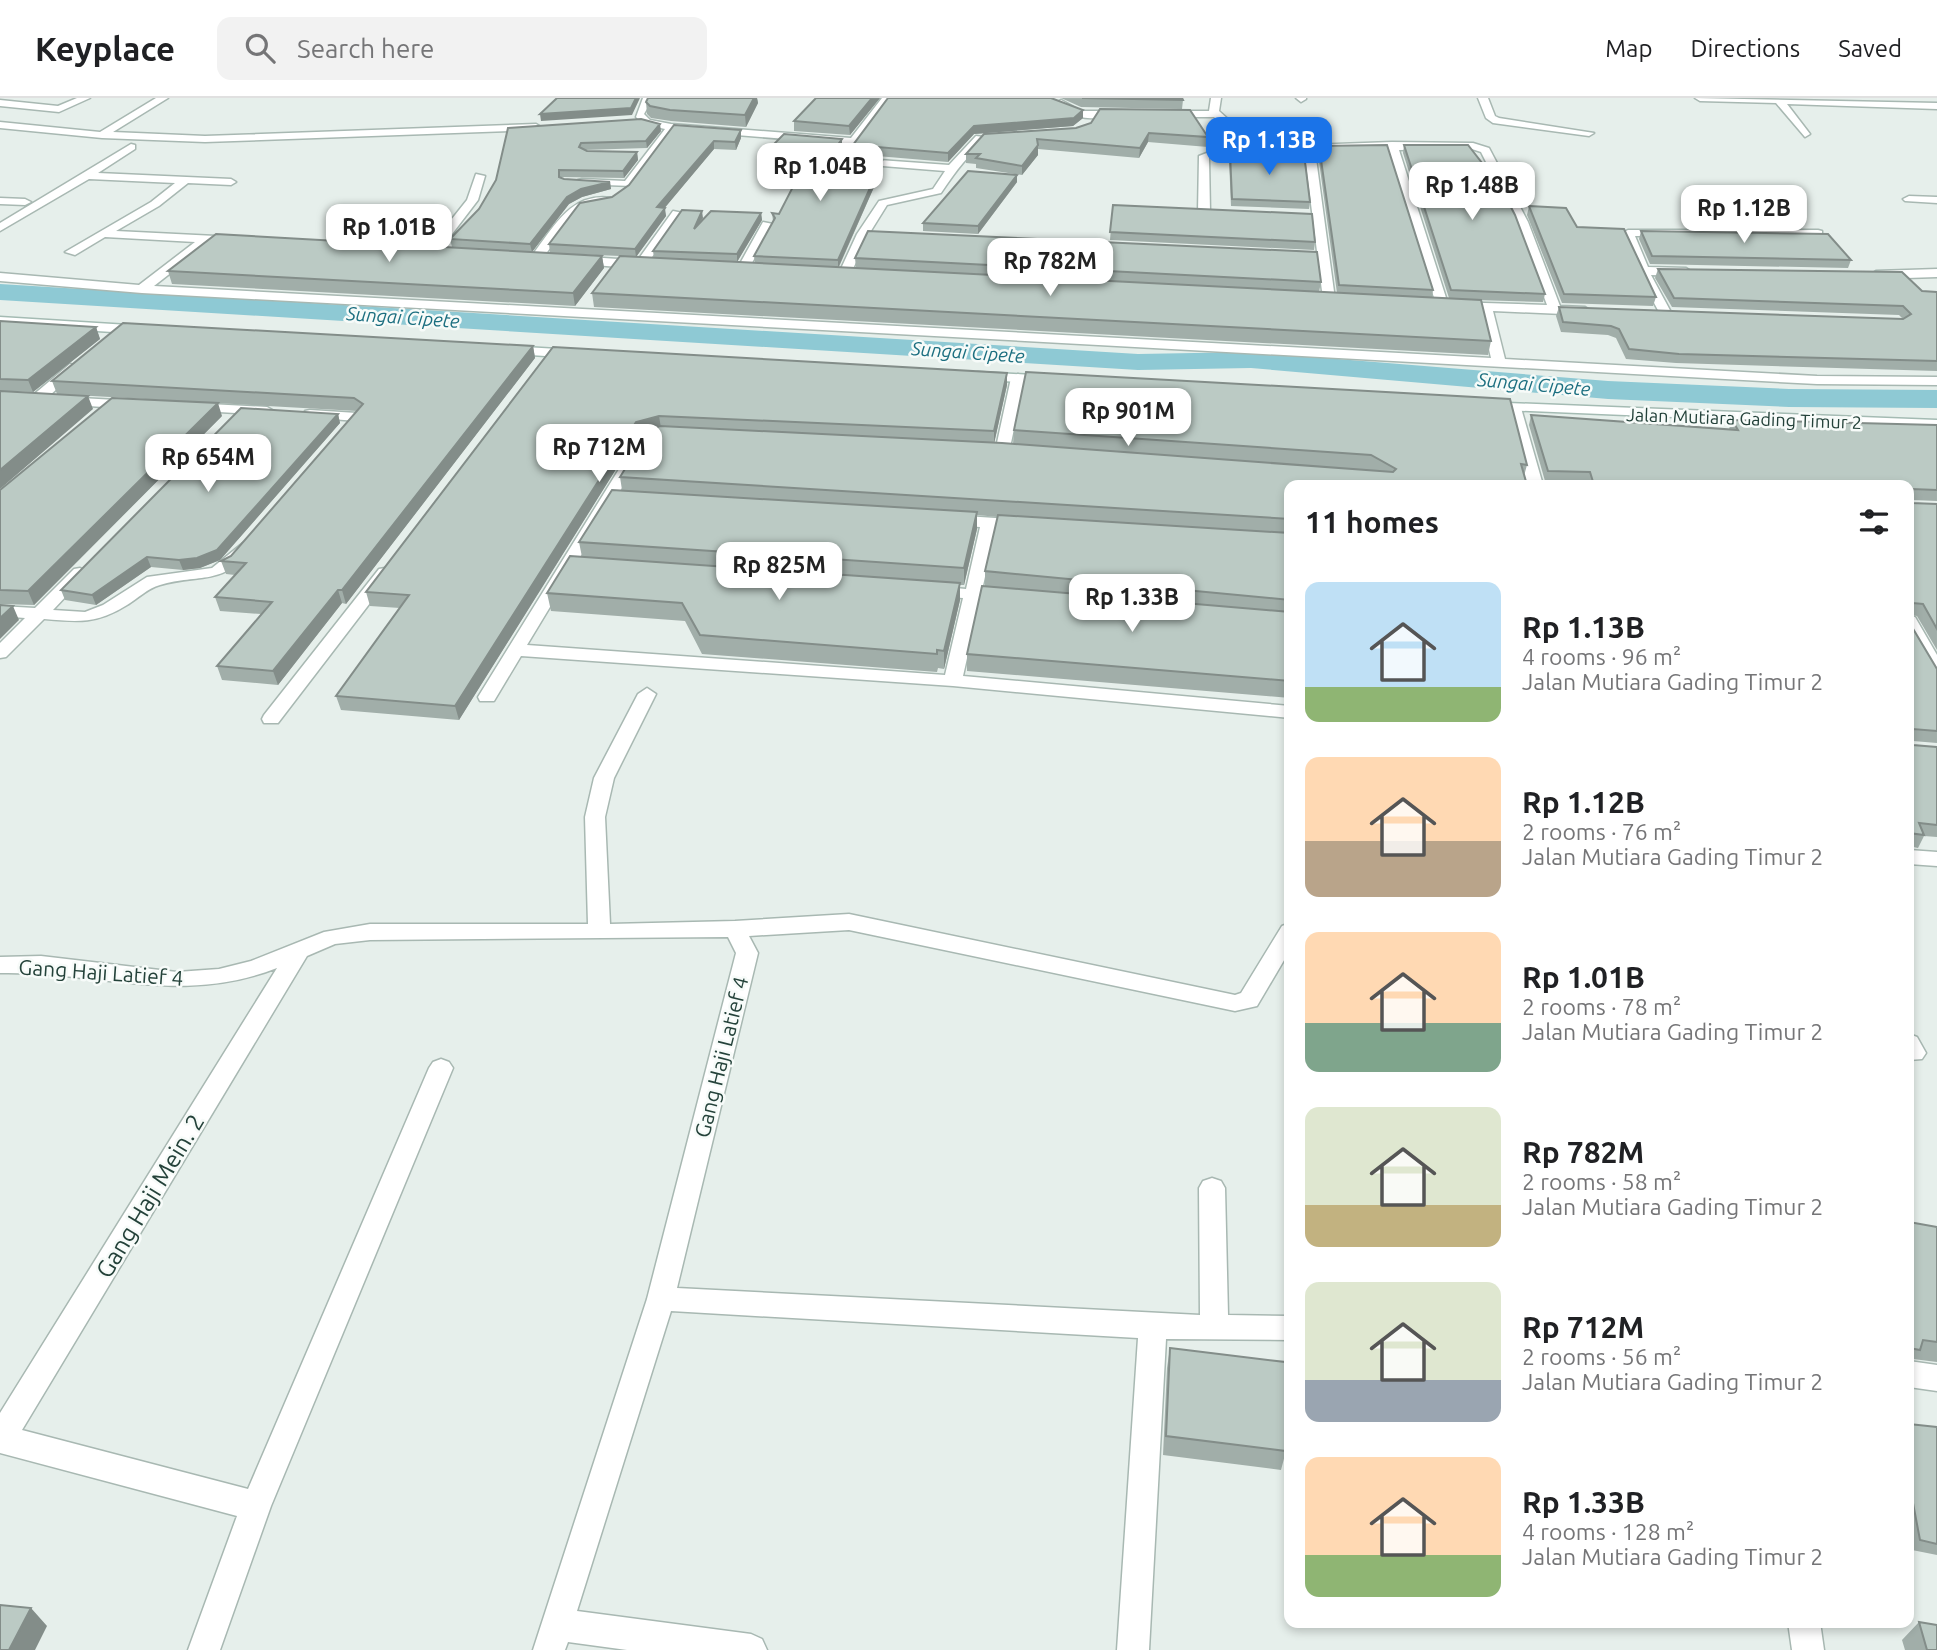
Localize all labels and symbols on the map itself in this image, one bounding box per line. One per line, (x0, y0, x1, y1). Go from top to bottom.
pin: Rp 1.13B (1197, 118, 1341, 177)
pin: Rp 1.04B (748, 144, 892, 203)
pin: Rp 1.48B (1400, 162, 1544, 222)
pin: Rp 1.12B (1672, 186, 1816, 245)
pin: Rp 1.01B (317, 204, 461, 264)
pin: Rp 782M (985, 238, 1115, 298)
water label: Sungai Cipete (345, 302, 461, 332)
water label: Sungai Cipete (910, 337, 1026, 367)
water label: Sungai Cipete (1476, 368, 1592, 400)
pin: Rp 901M (1063, 388, 1193, 448)
street label: Jalan Mutiara Gading Timur 2 (1626, 404, 1862, 432)
pin: Rp 712M (534, 424, 664, 484)
pin: Rp 654M (143, 434, 273, 494)
pin: Rp 825M (714, 542, 844, 602)
pin: Rp 1.33B (1060, 574, 1204, 634)
street label: Gang Haji Latief 4 (18, 954, 184, 990)
street label: Gang Haji Latief 4 (689, 974, 753, 1140)
street label: Gang Haji Mein. 2 (91, 1109, 209, 1283)

